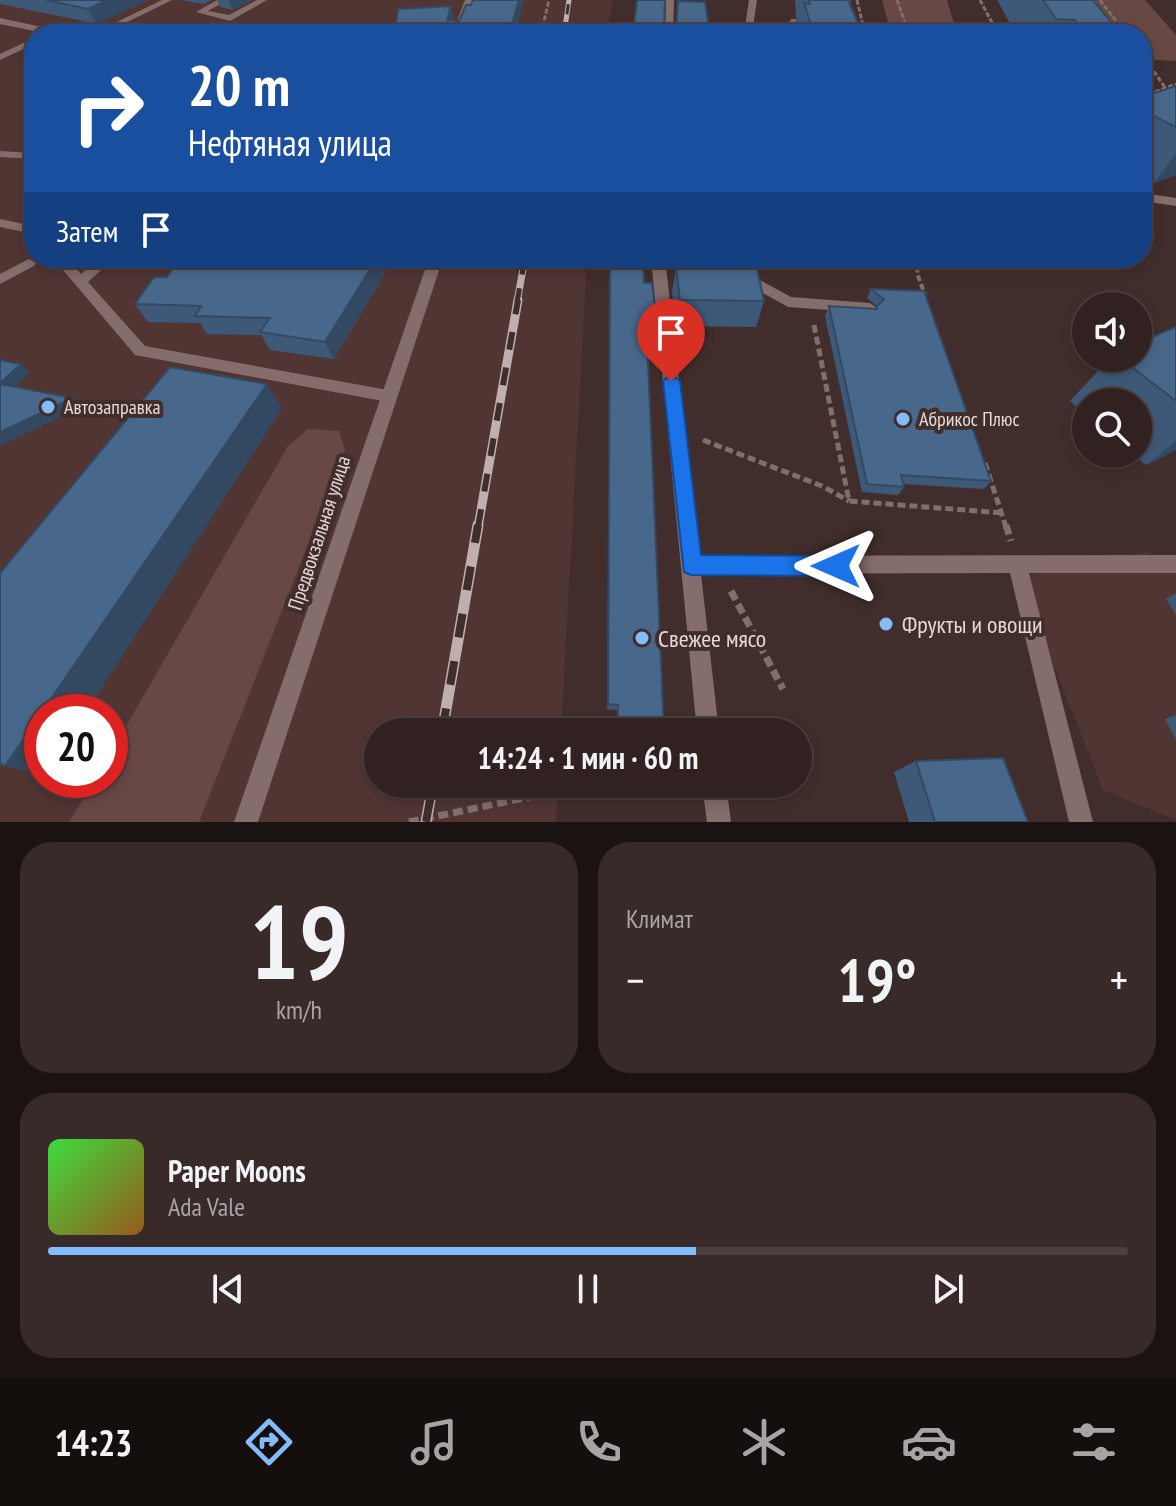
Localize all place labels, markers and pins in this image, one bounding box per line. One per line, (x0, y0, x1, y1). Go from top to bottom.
pin (637, 299, 705, 381)
place label: Автозаправка (64, 394, 160, 420)
marker: Автозаправка (39, 398, 57, 416)
place label: Абрикос Плюс (919, 406, 1020, 432)
marker: Абрикос Плюс (894, 410, 912, 428)
place label: Фрукты и овощи (902, 609, 1043, 640)
marker: Фрукты и овощи (877, 615, 895, 633)
place label: Свежее мясо (658, 623, 766, 654)
marker: Свежее мясо (633, 629, 651, 647)

